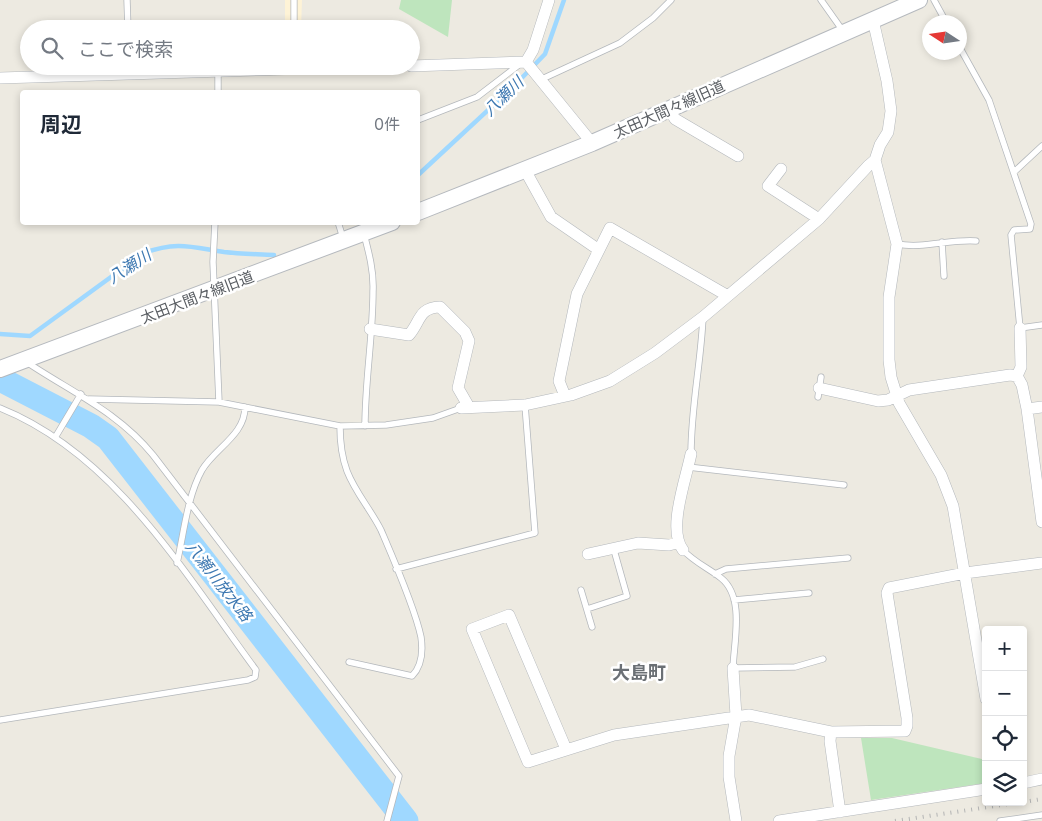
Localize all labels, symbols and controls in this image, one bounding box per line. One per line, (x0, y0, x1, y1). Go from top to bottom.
north arrow (922, 15, 967, 60)
search box (20, 20, 420, 75)
icon: search (38, 34, 66, 62)
text: ここで検索 (78, 38, 173, 61)
water label: 八瀬川 (479, 71, 529, 120)
street label: 太田大間々線旧道 (610, 76, 728, 142)
text: 周辺 (40, 112, 82, 137)
text: 0件 (374, 114, 400, 134)
water label: 八瀬川 (103, 243, 156, 287)
street label: 太田大間々線旧道 (138, 267, 256, 327)
water label: 八瀬川放水路 (182, 537, 258, 627)
map controls (982, 626, 1027, 806)
button: + (982, 626, 1027, 671)
district label: 大島町 (612, 662, 666, 683)
button: − (982, 671, 1027, 716)
button: locate (982, 716, 1027, 761)
button: layers (982, 761, 1027, 806)

